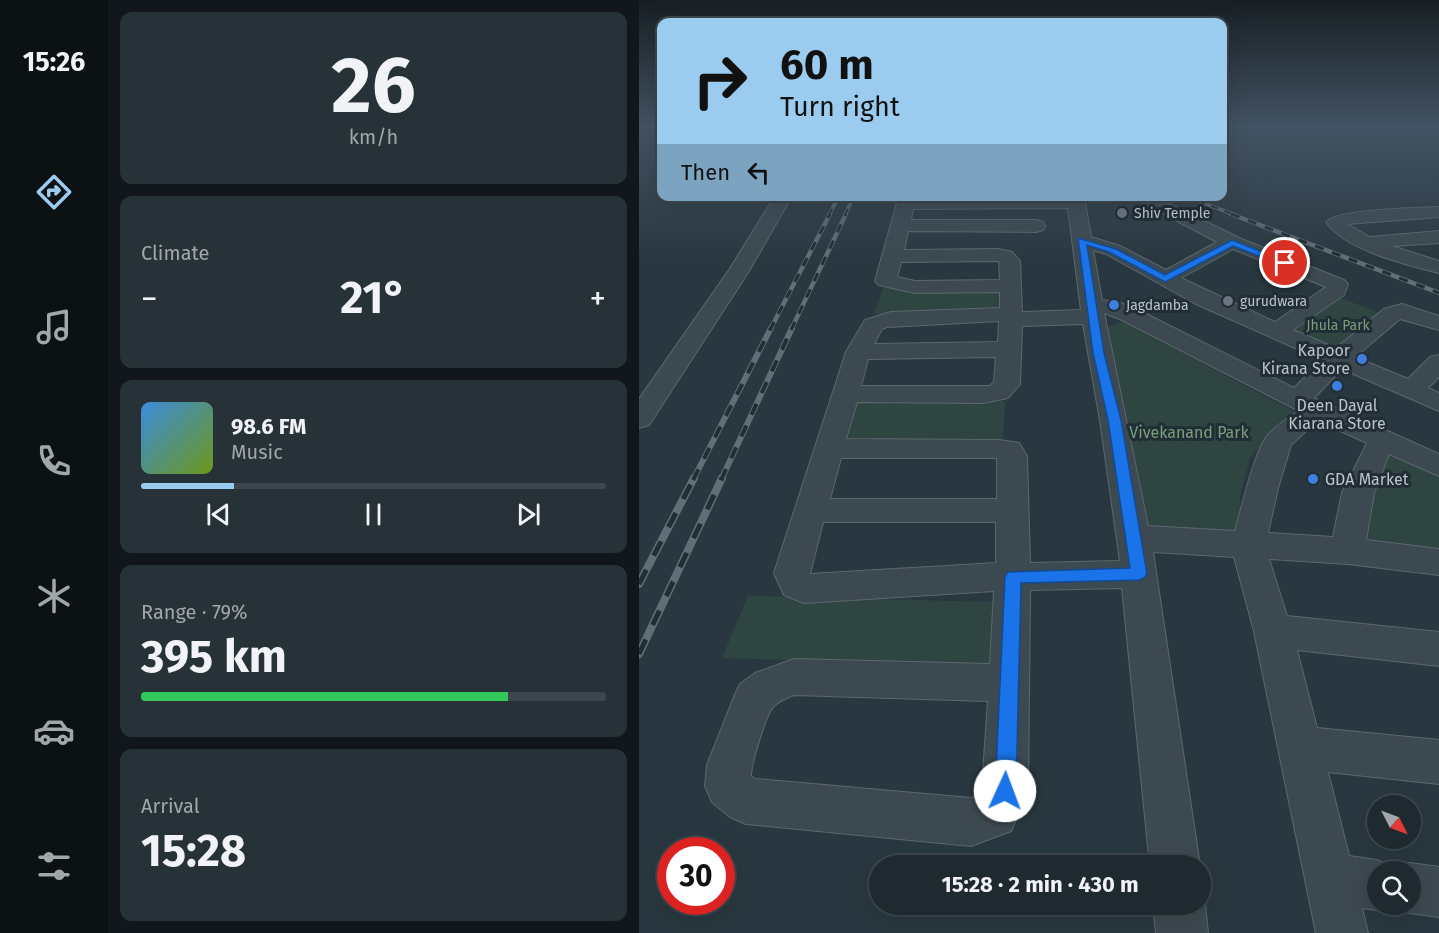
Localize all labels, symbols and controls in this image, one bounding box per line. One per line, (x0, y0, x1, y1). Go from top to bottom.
text: 26 (331, 39, 416, 133)
text: 60 m (780, 40, 874, 90)
icon: right (681, 42, 759, 120)
text: 15:26 (23, 46, 85, 78)
text: Turn right (780, 91, 900, 123)
text: km/h (349, 125, 398, 149)
icon: left (742, 156, 775, 189)
text: Then (681, 159, 730, 186)
icon: directions (33, 171, 75, 213)
place label: Shiv Temple (1134, 205, 1210, 222)
marker: Shiv Temple (1115, 206, 1129, 220)
pin (1259, 237, 1310, 288)
text: Climate (141, 241, 209, 265)
icon: arrive (1268, 246, 1301, 279)
text: 21° (340, 271, 407, 325)
text: − (141, 279, 158, 319)
text: + (590, 279, 606, 319)
place label: gurudwara (1240, 293, 1307, 310)
marker: gurudwara (1221, 294, 1235, 308)
place label: Jagdamba (1126, 297, 1189, 314)
marker: Jagdamba (1107, 298, 1121, 312)
icon: music (33, 306, 75, 348)
park label: Jhula Park (1306, 317, 1371, 334)
place label: Kapoor Kirana Store (1261, 341, 1351, 378)
marker: Kapoor Kirana Store (1355, 352, 1369, 366)
marker: Deen Dayal Kiarana Store (1330, 379, 1344, 393)
place label: Deen Dayal Kiarana Store (1288, 396, 1386, 433)
text: 98.6 FM (231, 413, 306, 440)
park label: Vivekanand Park (1129, 423, 1249, 442)
icon: phone (33, 440, 75, 482)
text: Music (231, 440, 283, 464)
place label: GDA Market (1325, 470, 1409, 489)
marker: GDA Market (1306, 472, 1320, 486)
icon: previous (202, 498, 235, 531)
icon: pause (357, 498, 390, 531)
icon: next (512, 498, 545, 531)
icon: climate (33, 575, 75, 617)
text: Range · 79% (141, 600, 247, 624)
text: 395 km (141, 630, 287, 684)
icon: car (33, 710, 75, 752)
position arrow (973, 759, 1037, 823)
text: Arrival (141, 794, 200, 818)
north arrow (1367, 795, 1421, 849)
map controls (1367, 795, 1421, 915)
text: 15:28 (141, 824, 246, 878)
speed limit sign: 30 (657, 837, 735, 915)
icon: filters (33, 845, 75, 887)
button: search (1367, 861, 1421, 915)
text: 15:28 · 2 min · 430 m (941, 871, 1139, 898)

